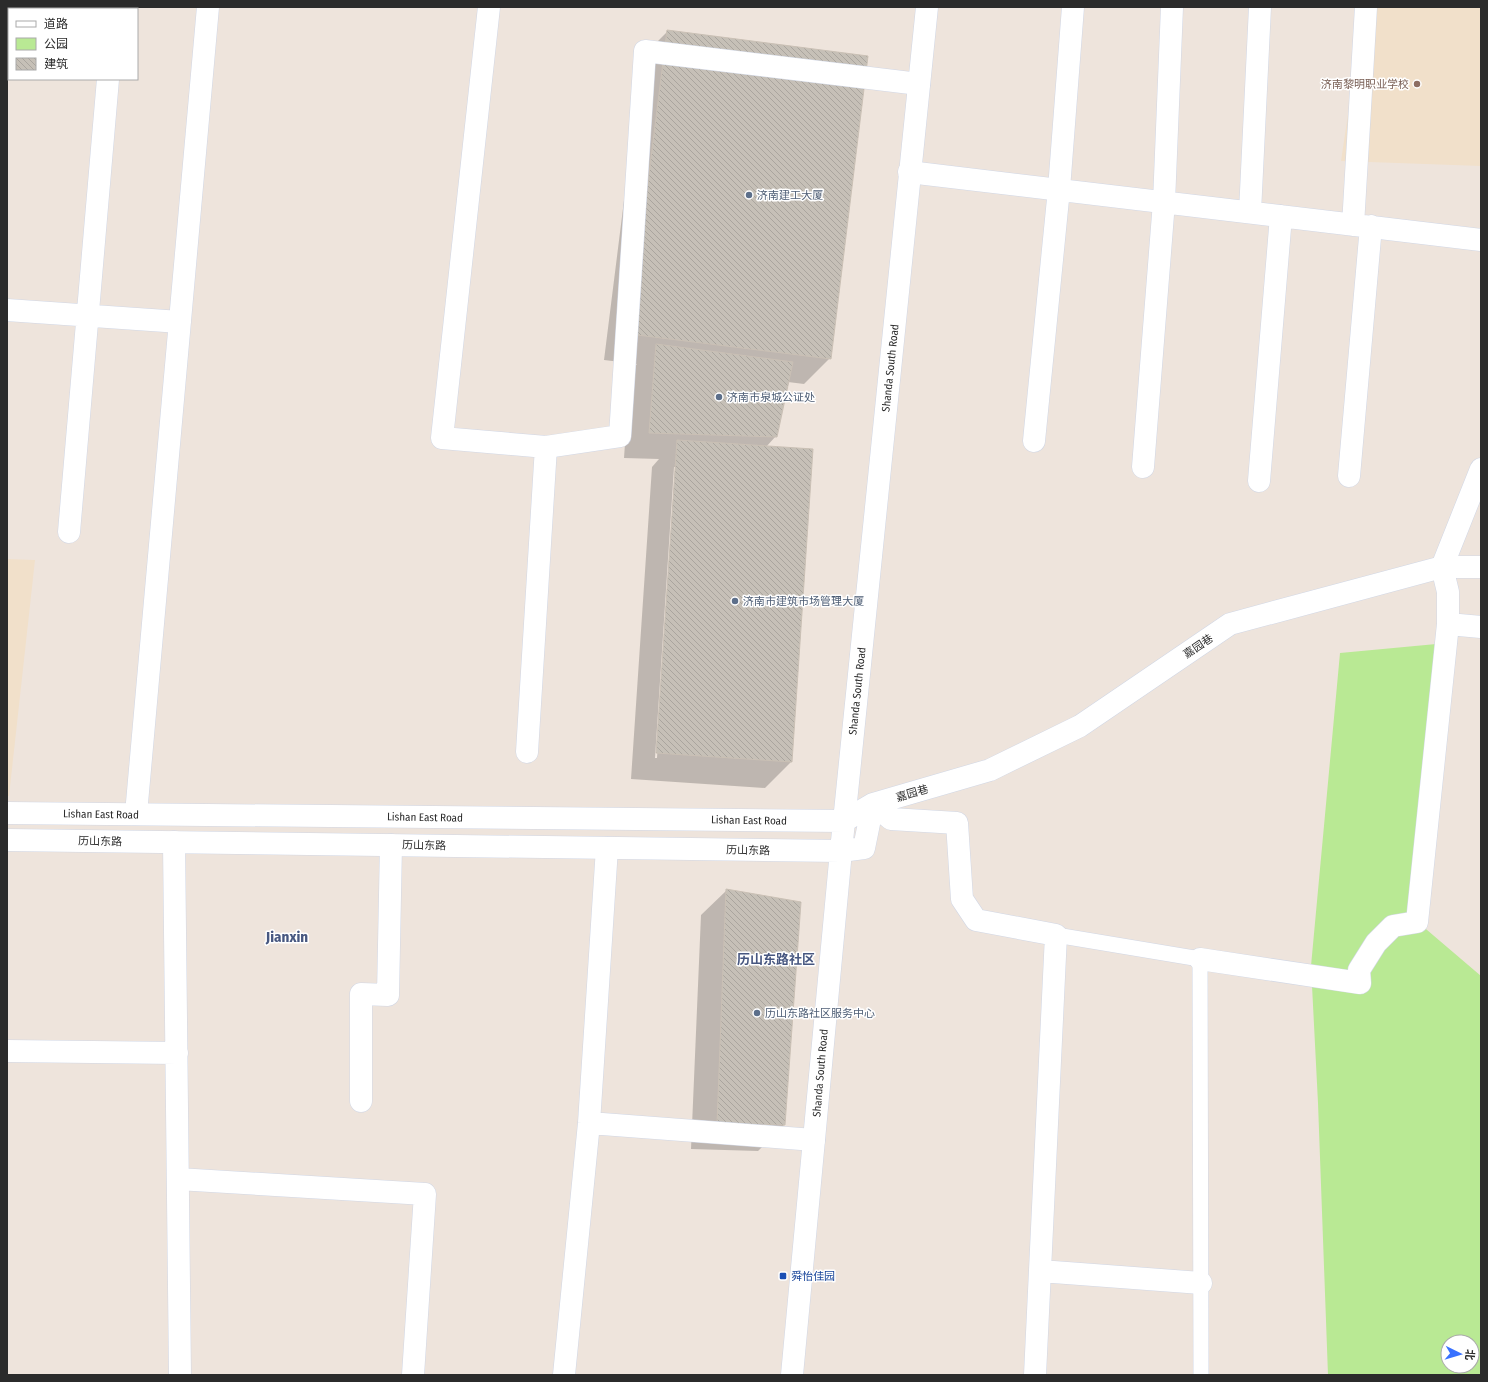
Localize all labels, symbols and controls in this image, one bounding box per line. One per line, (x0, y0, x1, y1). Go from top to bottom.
legend (8, 8, 138, 80)
text: 道路 (44, 17, 68, 31)
text: 公园 (44, 37, 68, 51)
text: 建筑 (44, 57, 68, 71)
place label: 济南黎明职业学校 (1321, 78, 1409, 91)
marker: 济南黎明职业学校 (1412, 79, 1422, 89)
place label: 济南建工大厦 (757, 189, 823, 202)
marker: 济南建工大厦 (744, 190, 754, 200)
street label: Shanda South Road (879, 324, 902, 413)
place label: 济南市泉城公证处 (727, 391, 815, 404)
marker: 济南市泉城公证处 (714, 392, 724, 402)
place label: 济南市建筑市场管理大厦 (743, 595, 864, 608)
marker: 济南市建筑市场管理大厦 (730, 596, 740, 606)
street label: 嘉园巷 (1181, 632, 1216, 661)
street label: Shanda South Road (846, 647, 869, 736)
street label: 嘉园巷 (894, 783, 930, 804)
street label: Lishan East Road (63, 807, 139, 822)
street label: Lishan East Road (387, 810, 463, 825)
street label: Lishan East Road (711, 813, 787, 828)
street label: 历山东路 (78, 835, 122, 848)
street label: 历山东路 (402, 839, 446, 852)
street label: 历山东路 (726, 844, 770, 857)
district label: Jianxin (265, 928, 308, 946)
district label: 历山东路社区 (737, 952, 815, 967)
place label: 历山东路社区服务中心 (765, 1007, 875, 1020)
marker: 历山东路社区服务中心 (752, 1008, 762, 1018)
street label: Shanda South Road (810, 1029, 831, 1117)
place label: 舜怡佳园 (791, 1270, 835, 1283)
marker: 舜怡佳园 (778, 1271, 788, 1281)
north arrow (1440, 1334, 1480, 1374)
text: 北 (1463, 1349, 1476, 1361)

